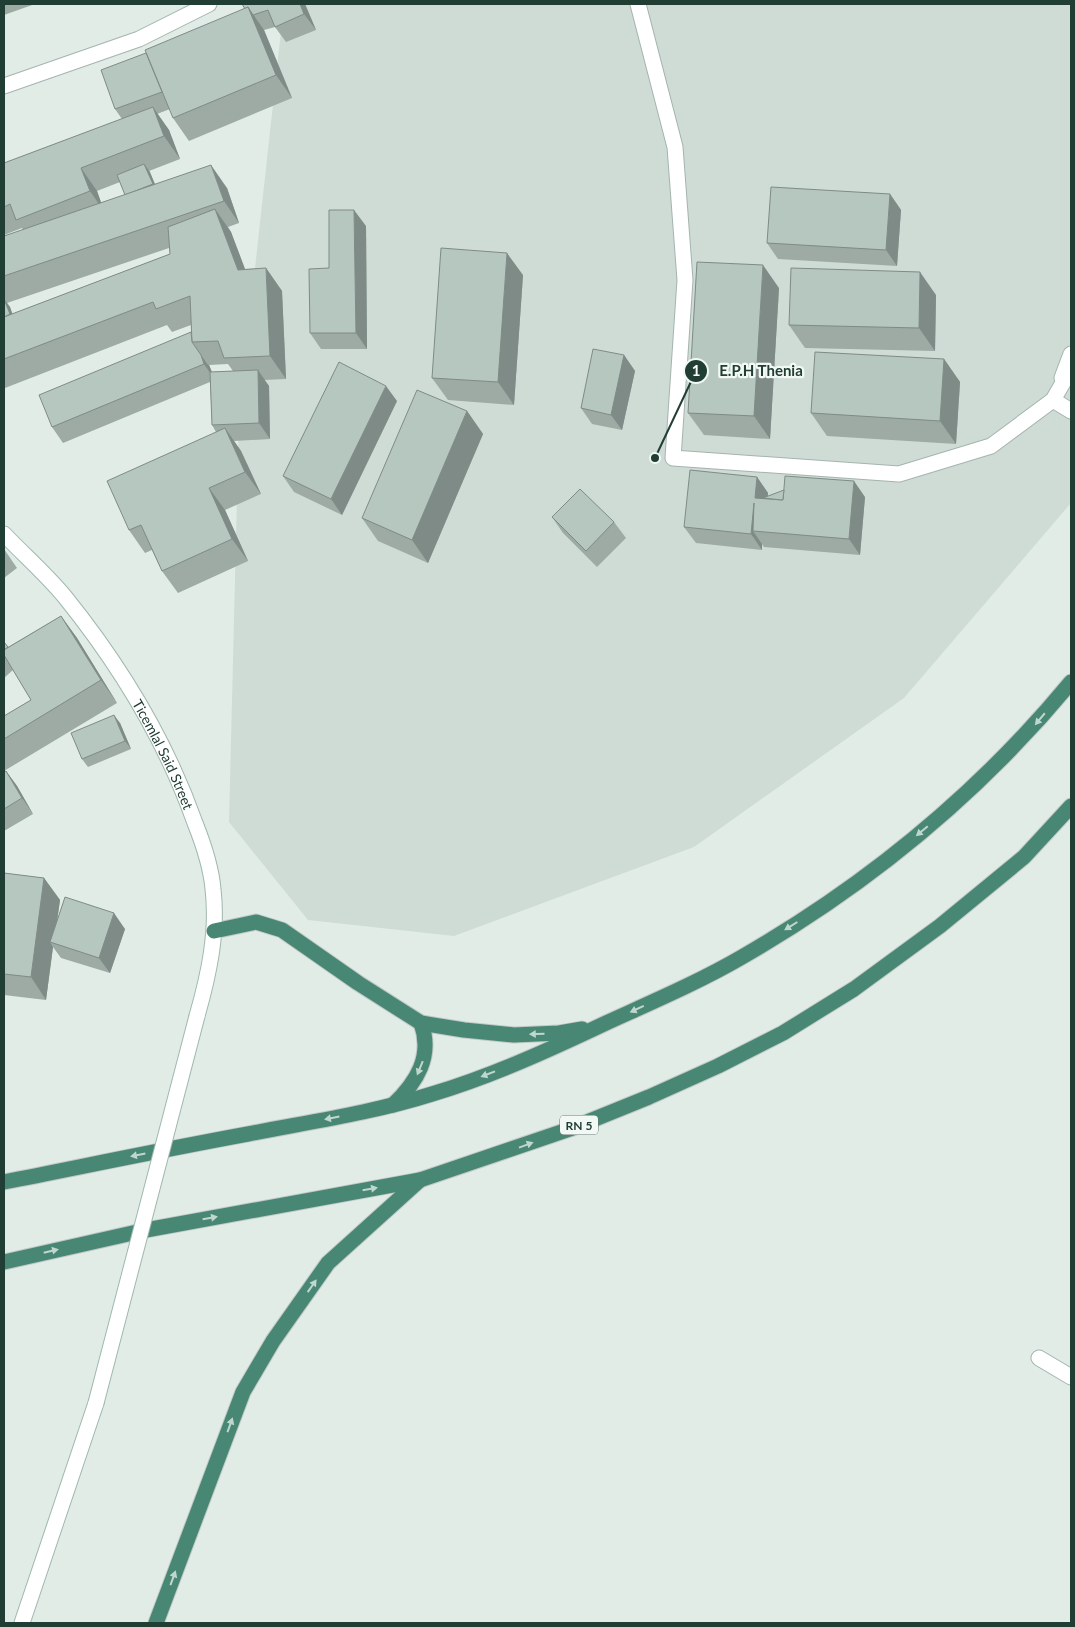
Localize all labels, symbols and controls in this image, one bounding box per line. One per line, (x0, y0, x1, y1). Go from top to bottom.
callout: E.P.H Thenia (684, 356, 813, 386)
text: 1 (692, 361, 700, 379)
text: E.P.H Thenia (719, 361, 803, 379)
street label: Ticemlal Said Street (130, 696, 198, 812)
one-way arrow (1035, 712, 1046, 725)
one-way arrow (916, 825, 929, 836)
one-way arrow (785, 922, 798, 931)
one-way arrow (630, 1005, 644, 1013)
one-way arrow (529, 1030, 545, 1038)
one-way arrow (416, 1061, 424, 1076)
one-way arrow (480, 1070, 495, 1078)
one-way arrow (324, 1114, 340, 1122)
road number: RN 5 (560, 1116, 598, 1134)
one-way arrow (519, 1141, 534, 1148)
one-way arrow (131, 1151, 146, 1159)
one-way arrow (363, 1184, 379, 1192)
one-way arrow (203, 1213, 219, 1221)
one-way arrow (44, 1247, 59, 1255)
one-way arrow (307, 1279, 317, 1293)
one-way arrow (227, 1418, 234, 1433)
one-way arrow (170, 1570, 177, 1585)

